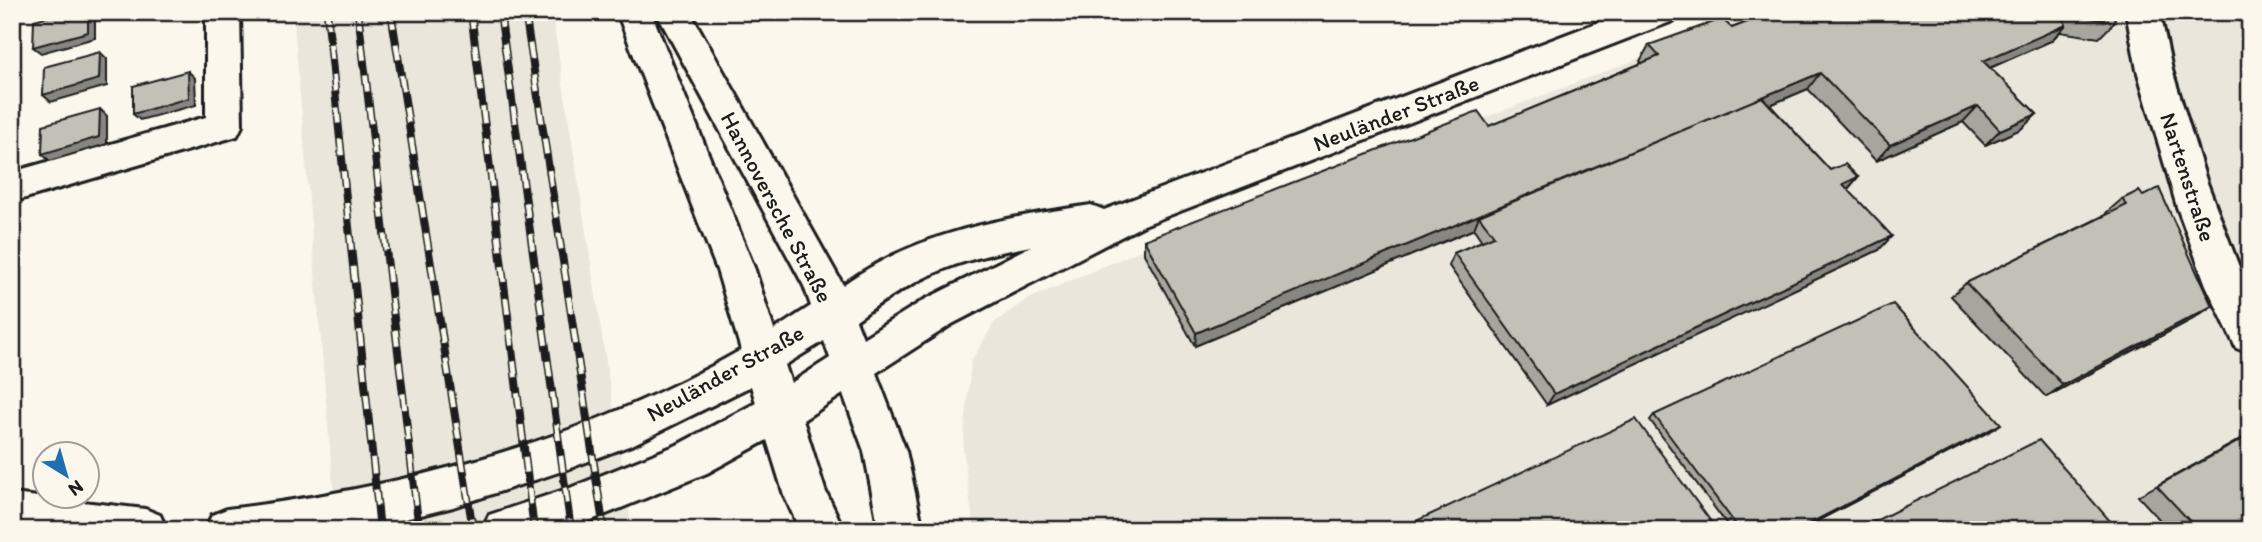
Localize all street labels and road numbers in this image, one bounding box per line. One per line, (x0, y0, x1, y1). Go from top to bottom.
street label: Neuländer Straße (1309, 69, 1483, 157)
street label: Hannoversche Straße (715, 107, 839, 307)
street label: Nartenstraße (2154, 109, 2222, 245)
street label: Neuländer Straße (642, 318, 808, 428)

